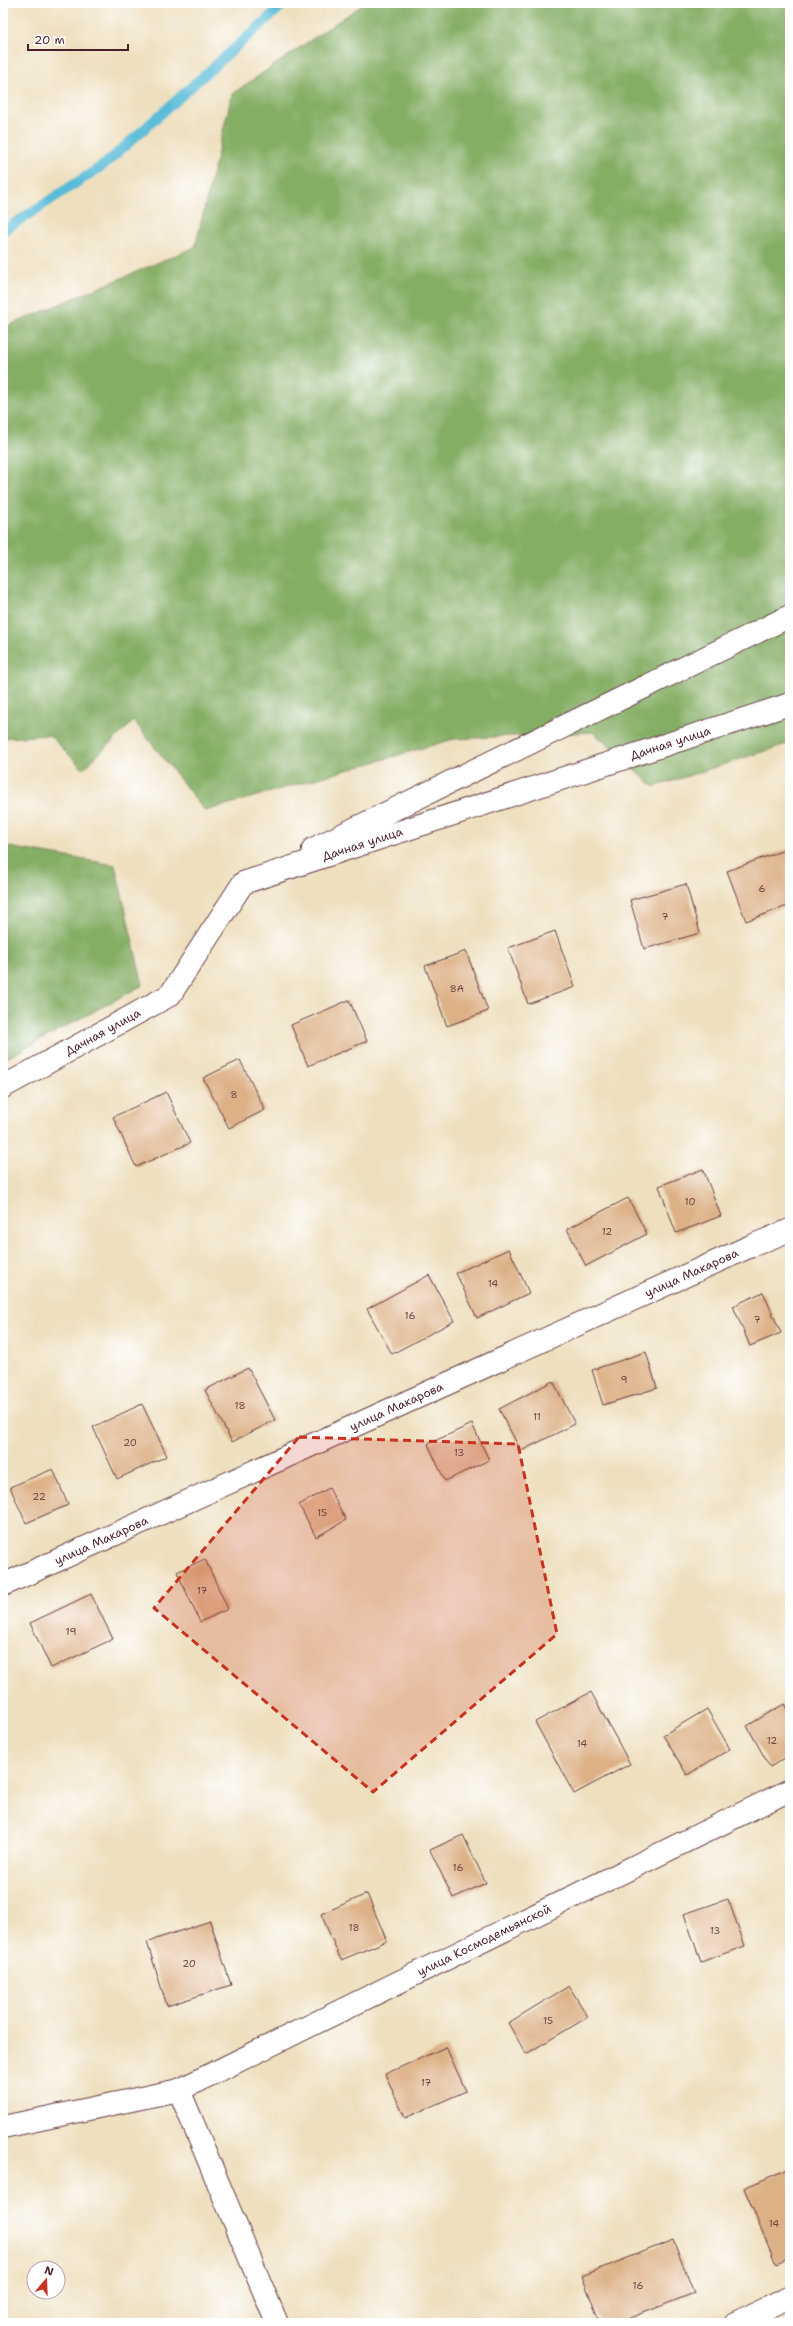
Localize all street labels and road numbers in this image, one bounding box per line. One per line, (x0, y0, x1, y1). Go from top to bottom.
street label: Дачная улица (628, 722, 713, 764)
street label: Дачная улица (320, 823, 405, 865)
street label: Дачная улица (62, 1004, 144, 1059)
street label: улица Макарова (642, 1245, 741, 1301)
street label: улица Макарова (347, 1378, 446, 1435)
street label: улица Макарова (52, 1512, 151, 1569)
street label: улица Космодемьянской (415, 1900, 554, 1980)

